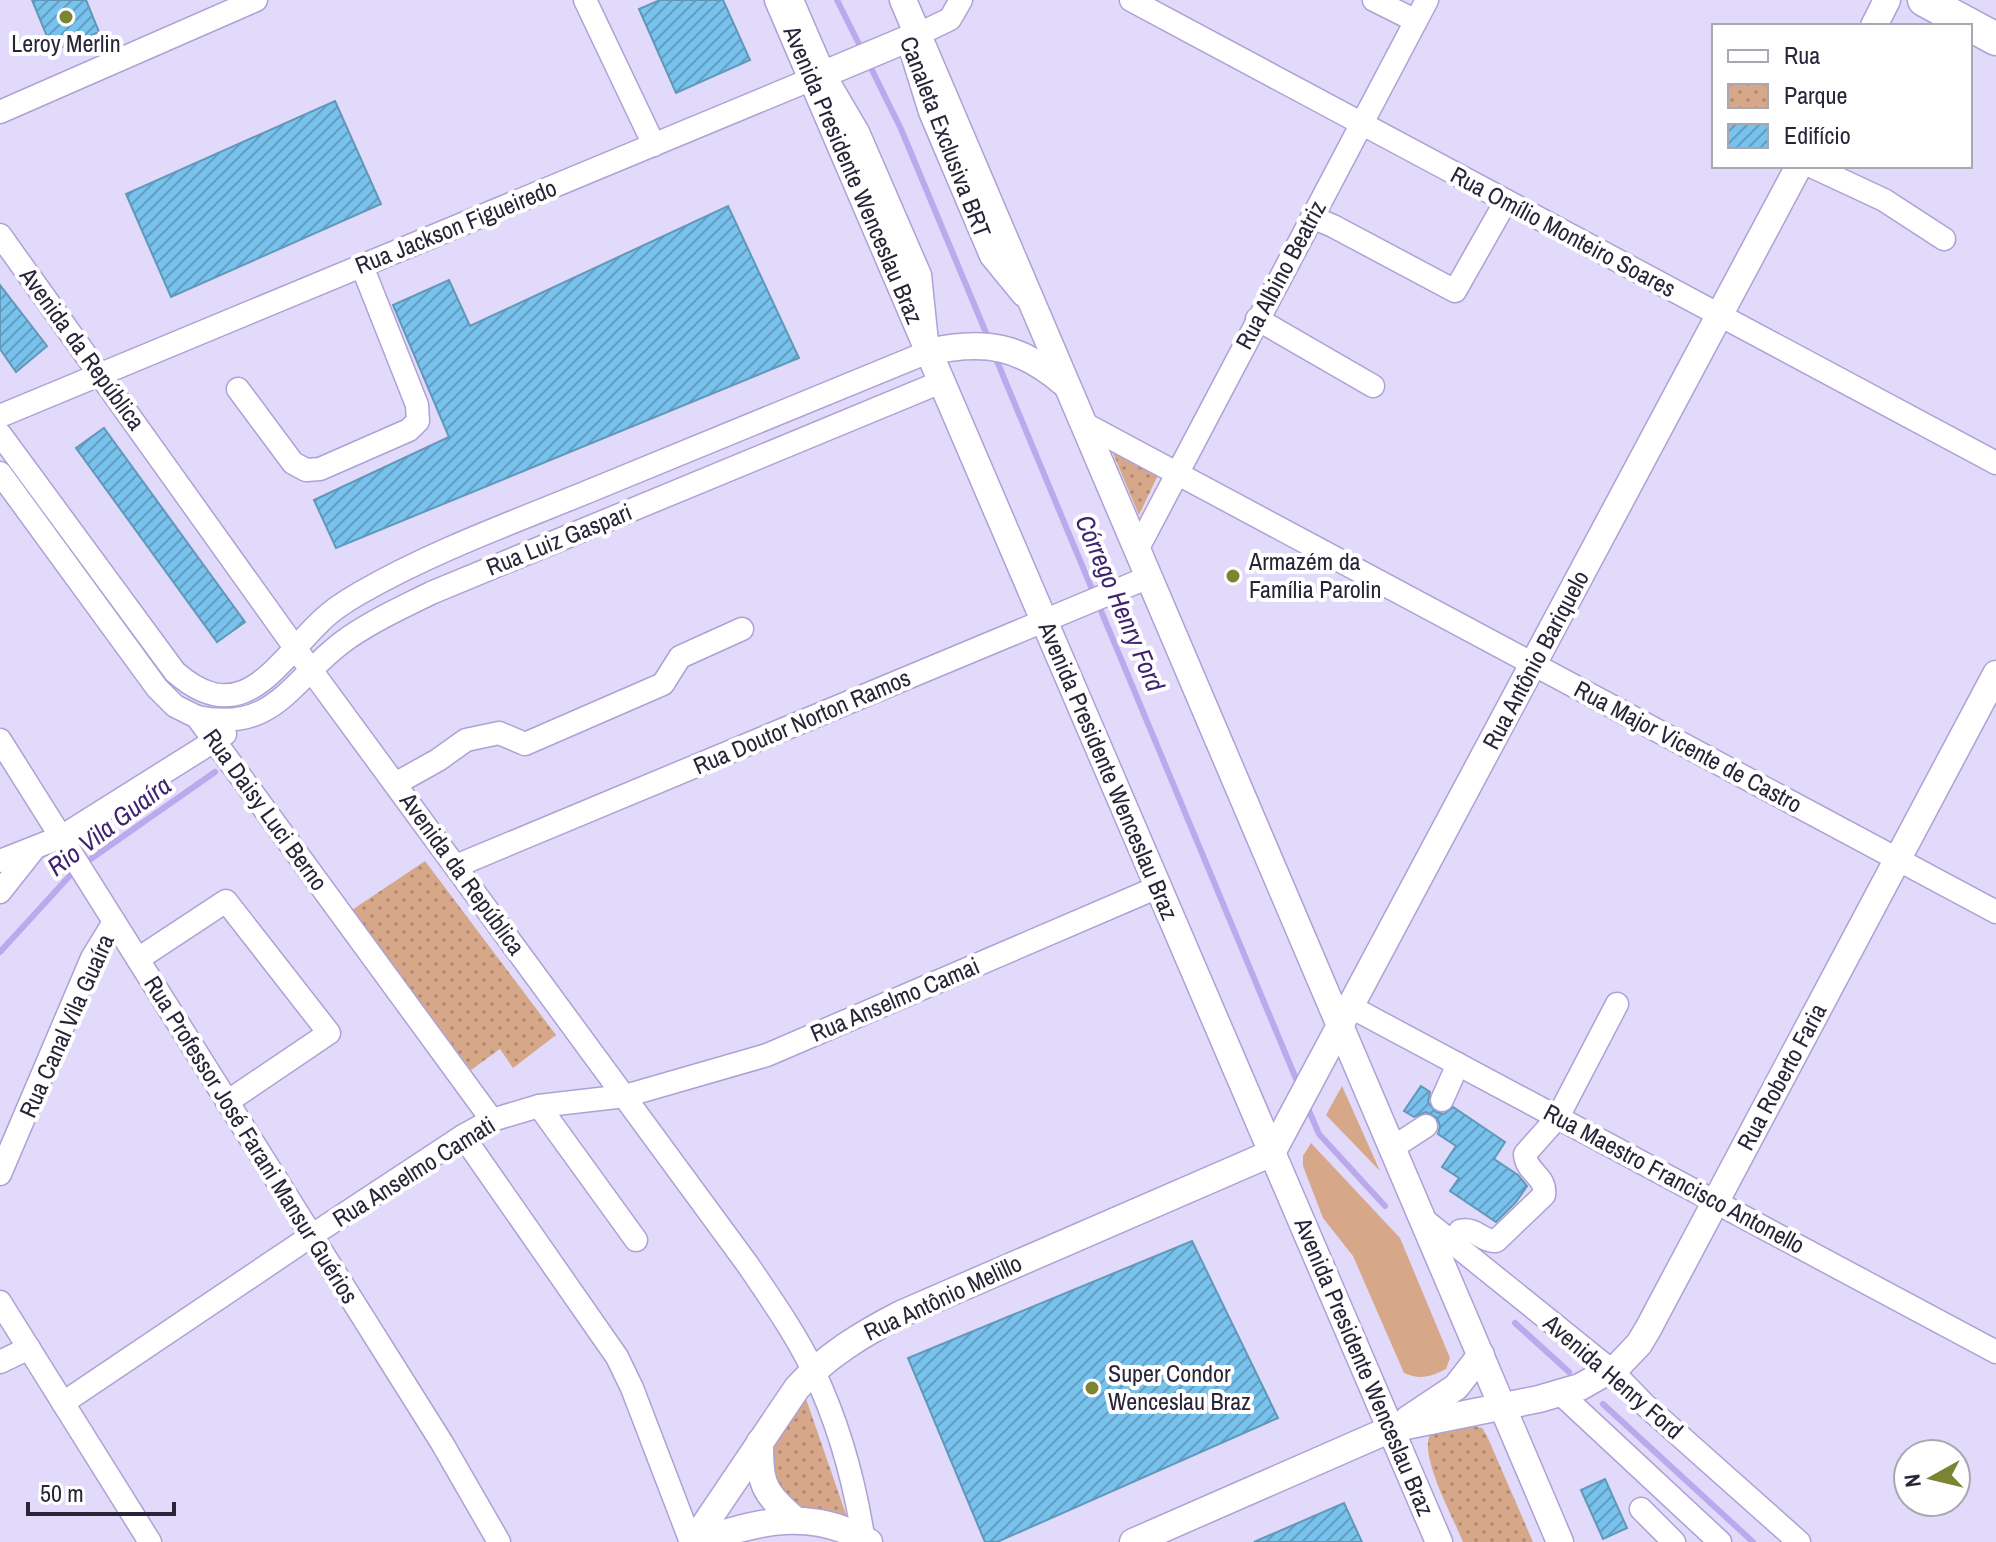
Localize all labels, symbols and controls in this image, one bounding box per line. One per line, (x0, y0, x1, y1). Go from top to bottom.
marker: Leroy Merlin (57, 8, 75, 26)
street label: Avenida Presidente Wenceslau Braz (776, 20, 931, 329)
legend (1712, 24, 1972, 168)
place label: Leroy Merlin (11, 27, 121, 59)
street label: Canaleta Exclusiva BRT (893, 32, 999, 242)
text: Rua (1784, 39, 1820, 71)
text: Parque (1784, 79, 1847, 111)
text: Edifício (1784, 119, 1851, 151)
street label: Rua Omílio Monteiro Soares (1445, 158, 1682, 304)
street label: Rua Jackson Figueiredo (350, 171, 561, 281)
street label: Rua Albino Beatriz (1227, 194, 1333, 354)
street label: Avenida da República (12, 260, 153, 436)
street label: Rua Luiz Gaspari (481, 495, 636, 583)
water label: Córrego Henry Ford (1067, 509, 1174, 697)
place label: Armazém da Família Parolin (1248, 545, 1381, 605)
street label: Rua Antônio Bariquelo (1474, 565, 1596, 754)
marker: Armazém da Família Parolin (1224, 567, 1242, 585)
street label: Avenida Presidente Wenceslau Braz (1031, 616, 1186, 925)
street label: Rua Doutor Norton Ramos (688, 661, 915, 781)
street label: Rua Major Vicente de Castro (1569, 672, 1808, 820)
street label: Rua Daisy Luci Berno (196, 722, 335, 897)
water label: Rio Vila Guaíra (40, 767, 178, 884)
street label: Avenida da República (392, 785, 533, 961)
street label: Rua Canal Vila Guaíra (11, 929, 121, 1122)
street label: Rua Anselmo Camai (805, 949, 984, 1049)
street label: Rua Professor José Farani Mansur Guérios (137, 970, 366, 1309)
street label: Rua Roberto Faria (1729, 997, 1833, 1156)
street label: Rua Maestro Francisco Antonello (1538, 1096, 1810, 1261)
street label: Rua Anselmo Camati (326, 1108, 501, 1234)
street label: Avenida Presidente Wenceslau Braz (1287, 1212, 1442, 1521)
street label: Rua Antônio Melillo (858, 1247, 1027, 1348)
street label: Avenida Henry Ford (1536, 1306, 1690, 1446)
place label: Super Condor Wenceslau Braz (1108, 1357, 1251, 1417)
marker: Super Condor Wenceslau Braz (1083, 1379, 1101, 1397)
north arrow (1892, 1438, 1972, 1518)
scale bar (28, 1466, 174, 1516)
text: N (1896, 1472, 1928, 1489)
text: 50 m (40, 1477, 84, 1509)

